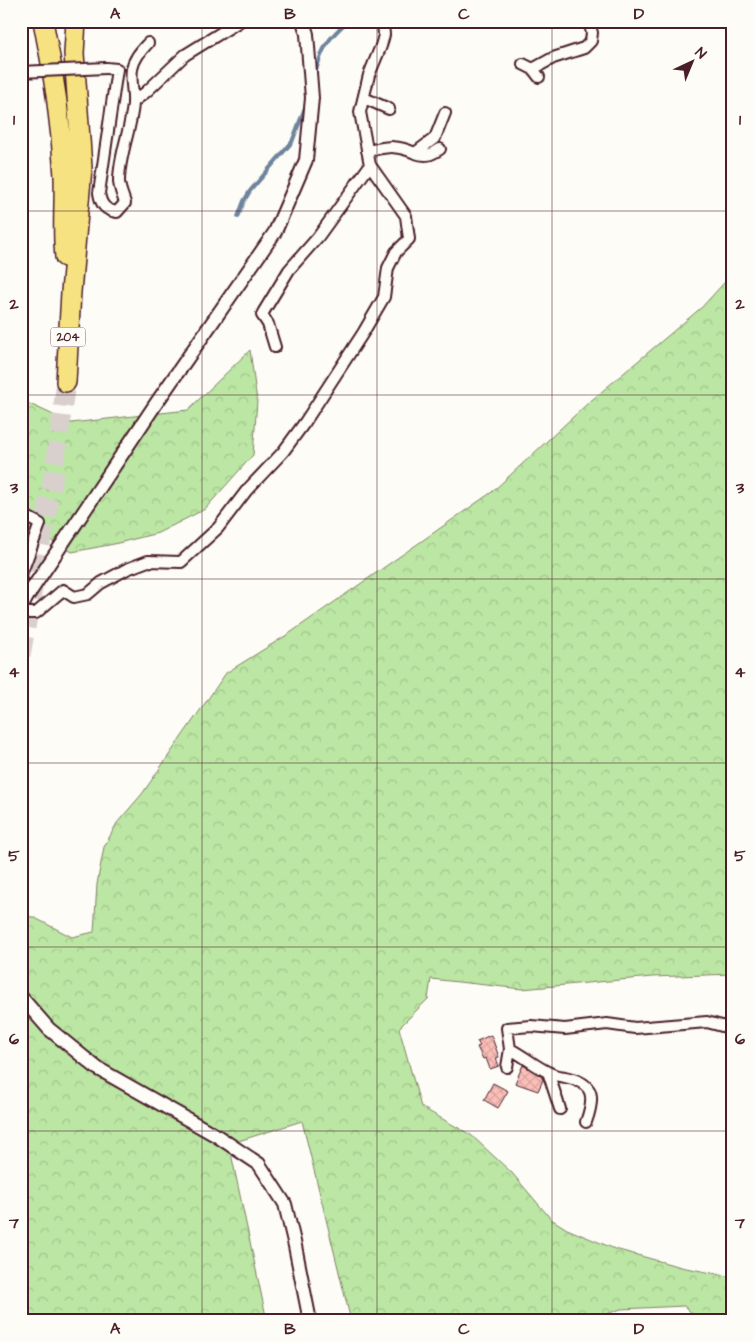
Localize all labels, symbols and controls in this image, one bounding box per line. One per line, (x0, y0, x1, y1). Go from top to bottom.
text: A (110, 3, 121, 25)
text: B (284, 3, 296, 25)
text: C (458, 3, 470, 25)
text: D (634, 3, 645, 25)
north arrow (666, 38, 716, 88)
text: N (690, 43, 711, 64)
text: 1 (13, 109, 16, 131)
text: 1 (739, 109, 742, 131)
text: 2 (8, 293, 19, 315)
text: 2 (734, 293, 745, 315)
road number: 204 (50, 328, 86, 347)
text: 3 (9, 477, 19, 499)
text: 3 (735, 477, 745, 499)
text: 4 (9, 661, 20, 683)
text: 4 (735, 661, 746, 683)
text: 5 (8, 845, 20, 867)
text: 5 (734, 845, 746, 867)
text: 6 (9, 1028, 19, 1050)
text: 6 (735, 1028, 745, 1050)
text: 7 (8, 1212, 19, 1234)
text: 7 (734, 1212, 745, 1234)
text: A (110, 1318, 121, 1340)
text: B (284, 1318, 296, 1340)
text: C (458, 1318, 470, 1340)
text: D (634, 1318, 645, 1340)

